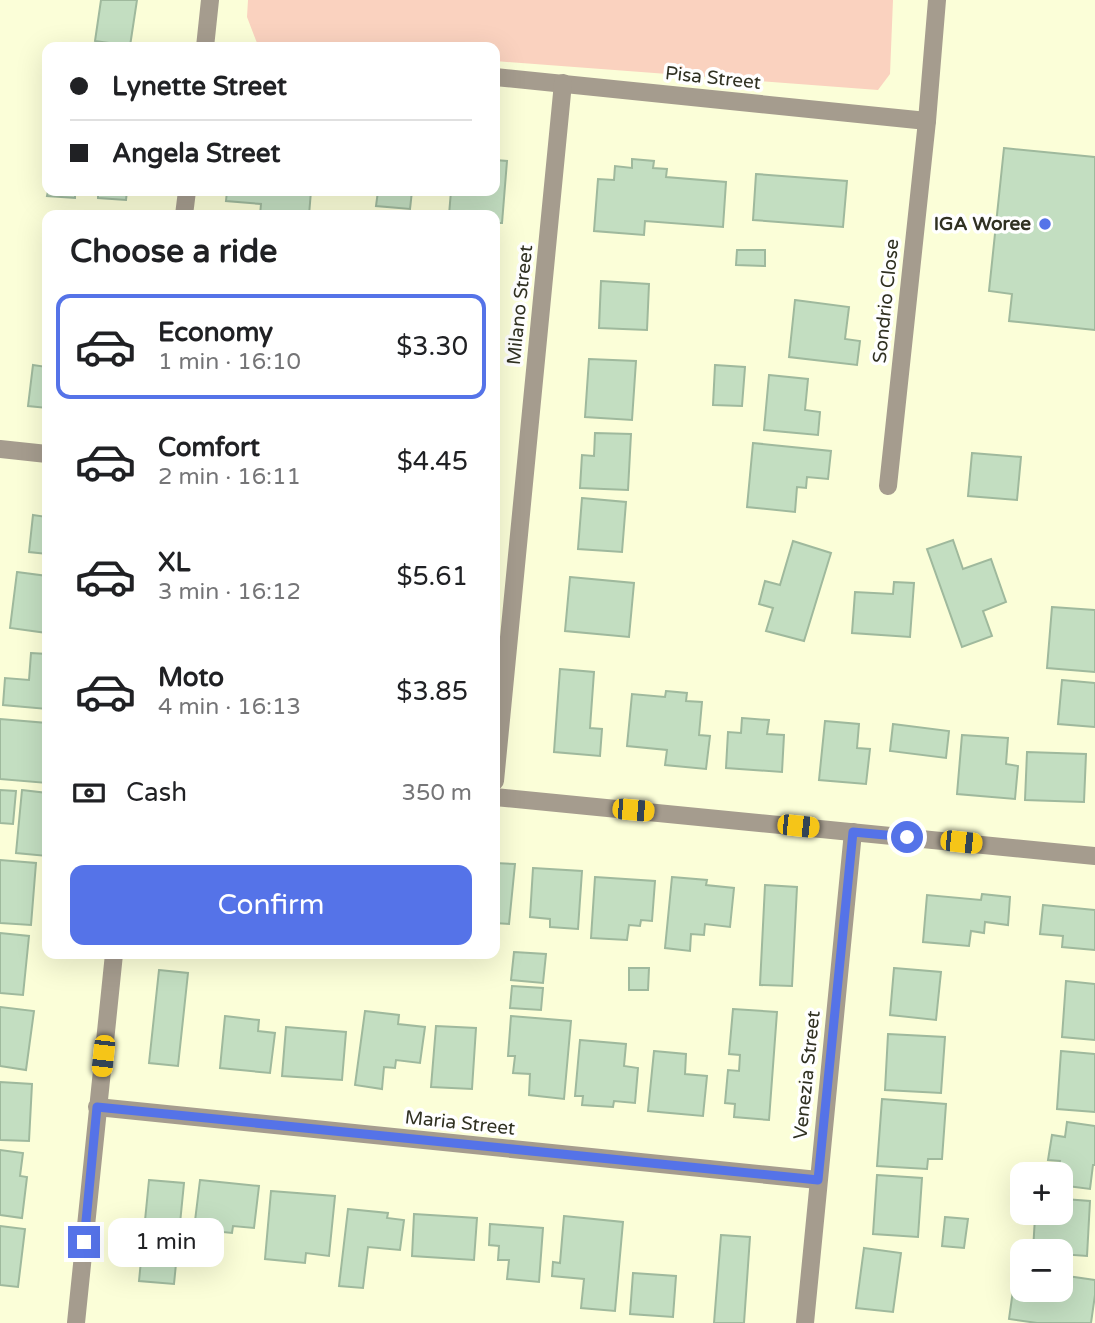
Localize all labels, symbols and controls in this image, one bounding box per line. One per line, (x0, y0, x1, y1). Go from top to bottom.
street label: Pisa Street (664, 62, 762, 94)
text: Lynette Street (112, 71, 287, 102)
text: Angela Street (112, 138, 280, 169)
place label: IGA Woree (934, 213, 1031, 235)
marker: IGA Woree (1037, 216, 1053, 232)
text: Choose a ride (70, 233, 277, 271)
street label: Sondrio Close (869, 238, 903, 364)
street label: Milano Street (503, 244, 537, 366)
icon: car (74, 315, 137, 378)
text: Economy (158, 317, 273, 348)
text: $3.30 (396, 331, 468, 362)
text: 1 min · 16:10 (158, 348, 301, 376)
icon: car (74, 430, 137, 493)
text: Comfort (158, 432, 260, 463)
text: $4.45 (397, 446, 468, 477)
text: 2 min · 16:11 (158, 463, 301, 491)
icon: car (74, 545, 137, 608)
text: XL (158, 547, 190, 578)
text: $5.61 (396, 561, 468, 592)
text: 3 min · 16:12 (158, 578, 301, 606)
icon: car (74, 660, 137, 723)
text: Moto (158, 662, 224, 693)
text: $3.85 (396, 676, 468, 707)
text: 4 min · 16:13 (158, 693, 301, 721)
icon: cash (70, 774, 108, 812)
text: Cash (126, 777, 187, 808)
text: 350 m (402, 779, 472, 807)
car (612, 798, 655, 822)
car (777, 813, 820, 839)
route start (891, 821, 923, 853)
car (940, 829, 983, 855)
button: Confirm (70, 865, 472, 945)
street label: Venezia Street (789, 1010, 825, 1140)
car (91, 1034, 116, 1078)
street label: Maria Street (404, 1106, 516, 1140)
map controls (1010, 1162, 1073, 1302)
button: + (1010, 1162, 1073, 1225)
callout: 1 min (108, 1218, 224, 1266)
route end (68, 1226, 100, 1258)
text: 1 min (135, 1228, 197, 1256)
button: − (1010, 1239, 1073, 1302)

